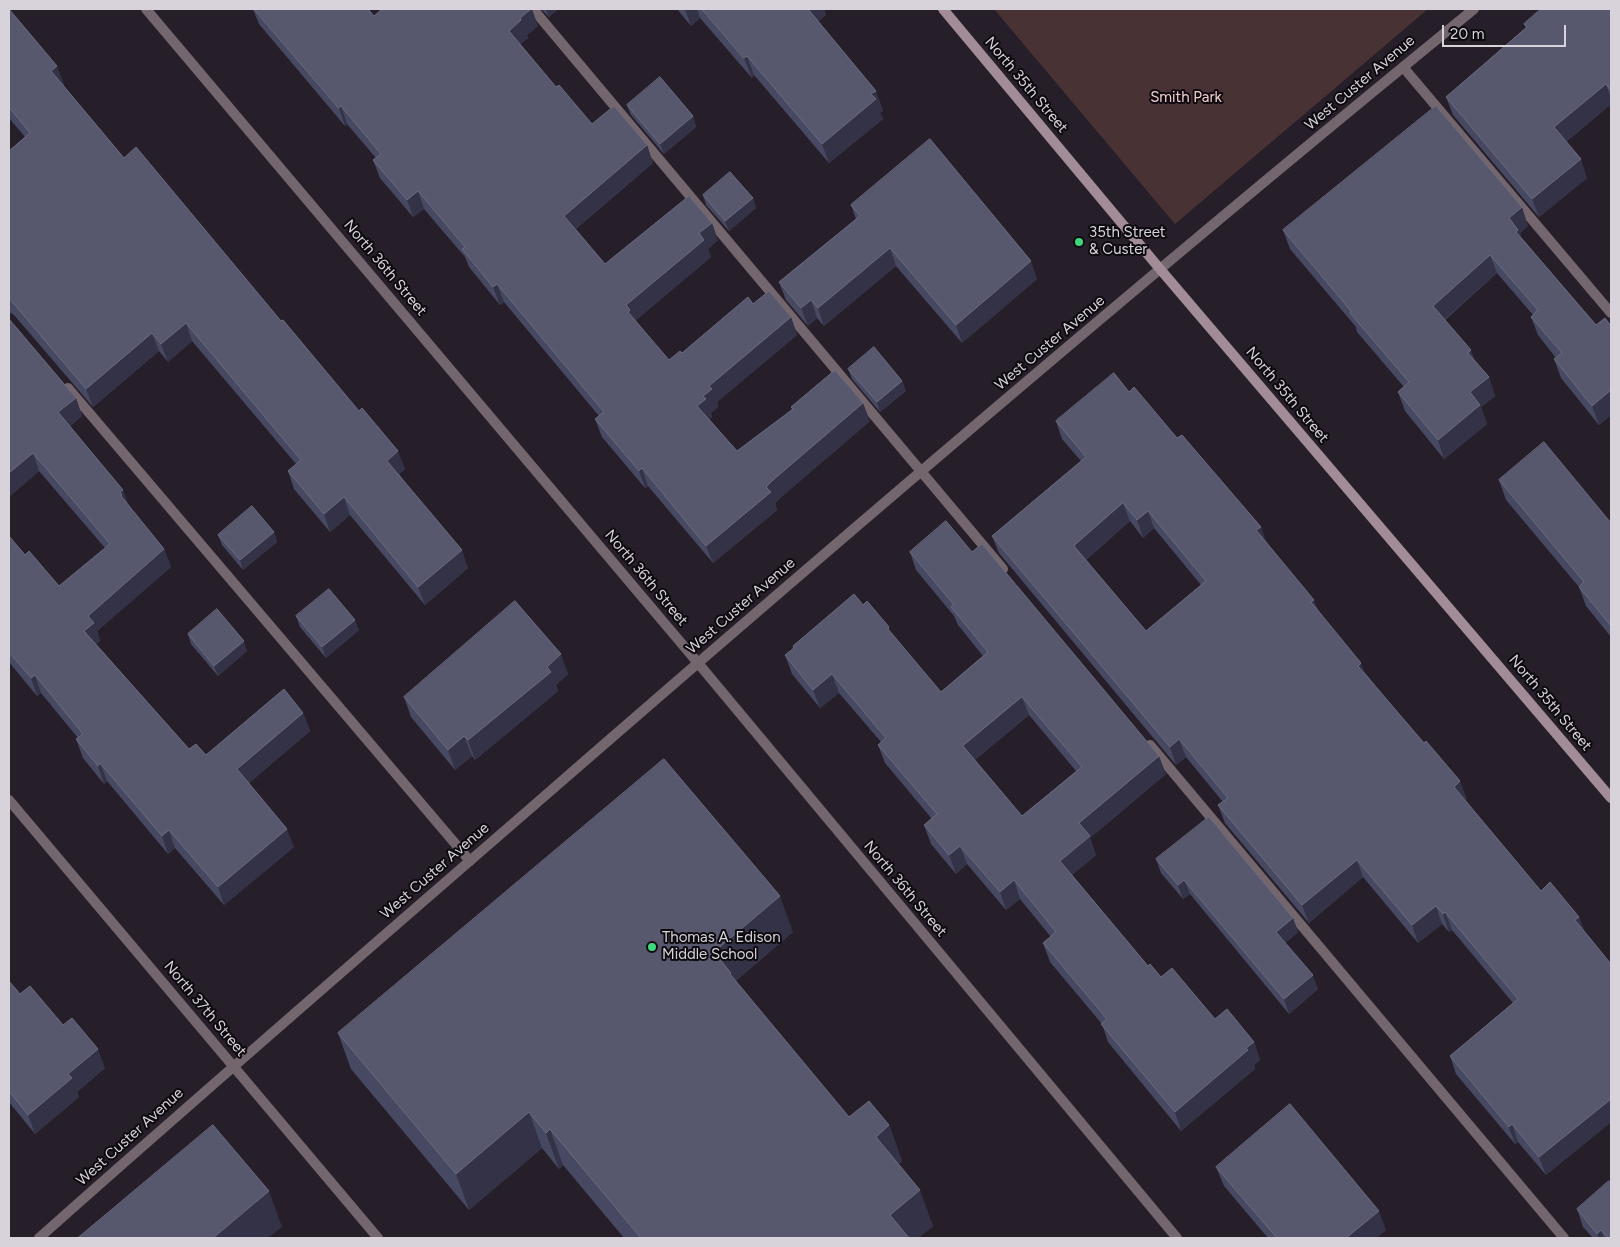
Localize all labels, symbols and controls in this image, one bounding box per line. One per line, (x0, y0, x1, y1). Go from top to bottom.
scale bar (1445, 15, 1569, 47)
text: 20 m (1450, 25, 1484, 43)
street label: West Custer Avenue (1301, 32, 1419, 134)
street label: North 35th Street (981, 33, 1071, 137)
park label: Smith Park (1150, 89, 1222, 107)
street label: North 36th Street (340, 216, 430, 320)
place label: 35th Street & Custer (1089, 224, 1166, 259)
marker: 35th Street & Custer (1073, 236, 1085, 248)
street label: West Custer Avenue (991, 292, 1109, 394)
street label: North 35th Street (1242, 343, 1332, 447)
street label: North 36th Street (601, 526, 691, 630)
street label: West Custer Avenue (683, 554, 799, 658)
street label: North 35th Street (1505, 651, 1595, 755)
street label: West Custer Avenue (377, 819, 493, 923)
street label: North 36th Street (860, 837, 950, 941)
place label: Thomas A. Edison Middle School (662, 929, 781, 964)
marker: Thomas A. Edison Middle School (646, 941, 658, 953)
street label: North 37th Street (160, 958, 250, 1060)
street label: West Custer Avenue (73, 1084, 187, 1190)

